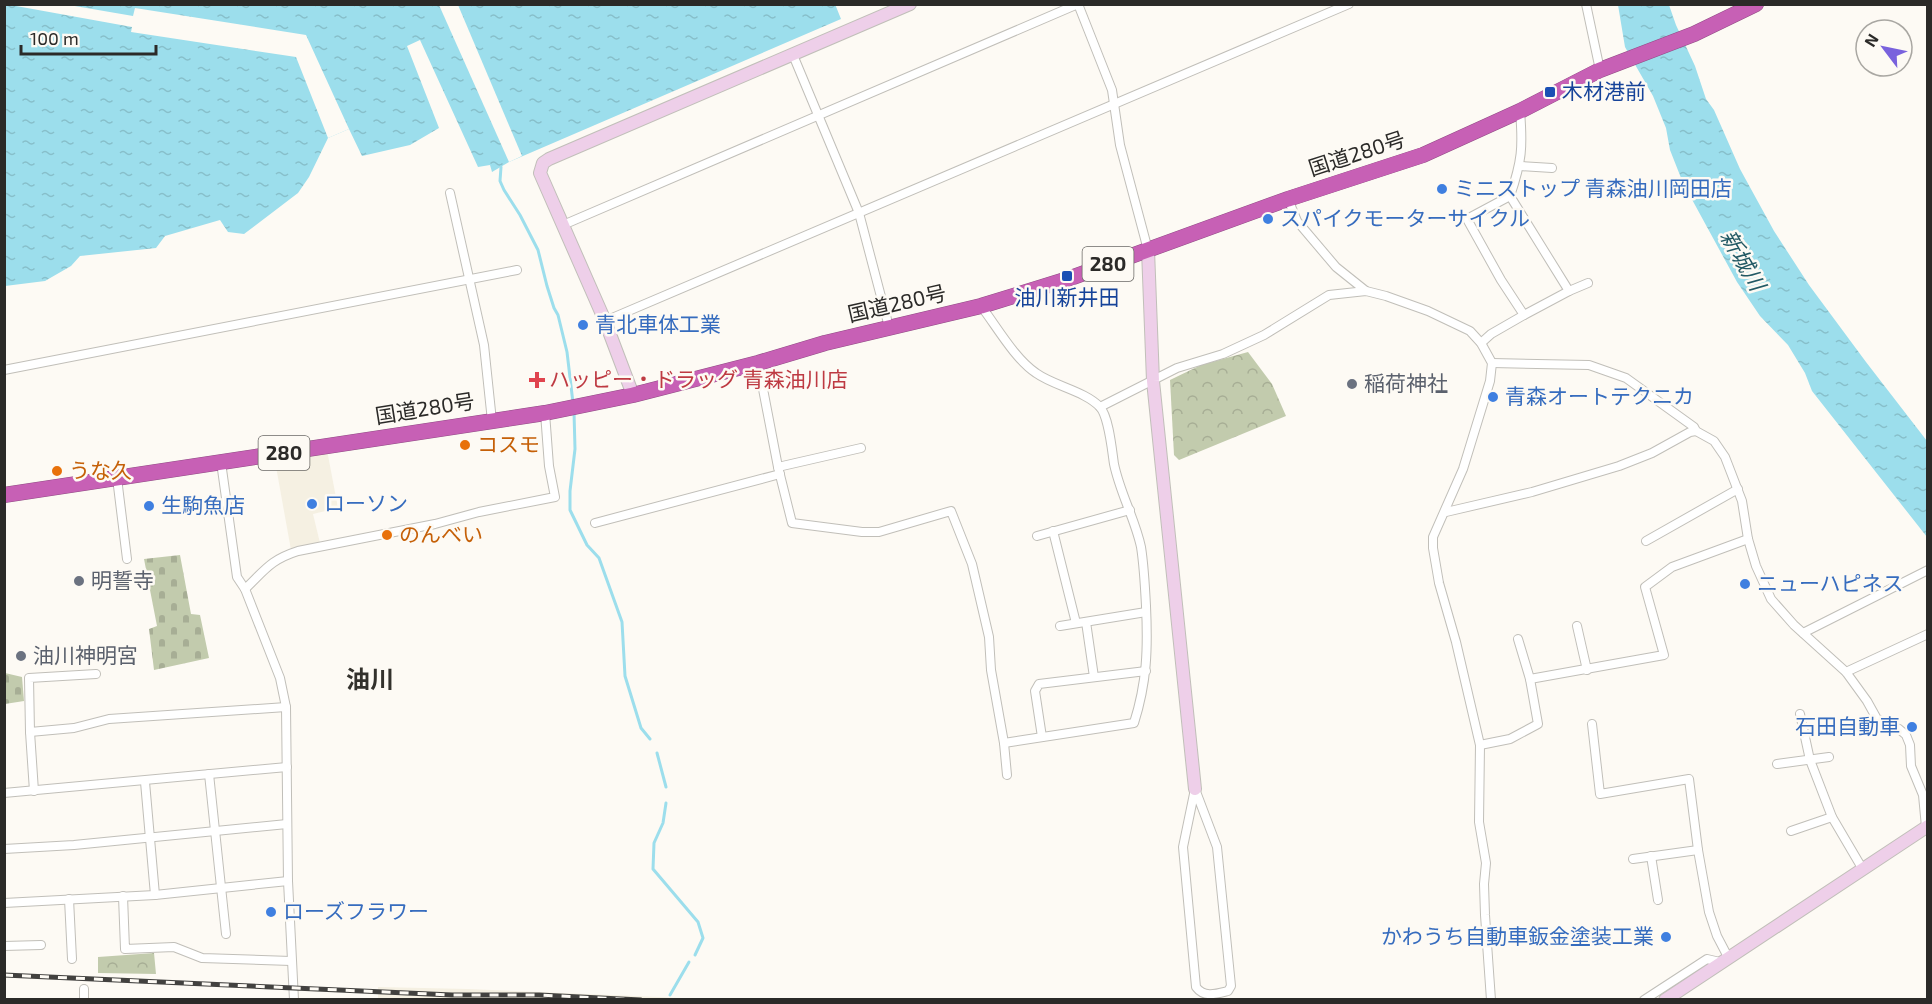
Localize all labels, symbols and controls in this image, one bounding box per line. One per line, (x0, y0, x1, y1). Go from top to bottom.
scale bar (21, 18, 156, 56)
north arrow (1854, 18, 1914, 78)
text: 100 m (30, 27, 79, 49)
text: N (1860, 30, 1882, 50)
place label: 木材港前 (1562, 78, 1646, 103)
marker: 木材港前 (1543, 85, 1557, 99)
street label: 国道280号 (1305, 125, 1408, 180)
place label: ミニストップ 青森油川岡田店 (1454, 175, 1732, 200)
marker: ミニストップ 青森油川岡田店 (1435, 182, 1449, 196)
place label: スパイクモーターサイクル (1280, 205, 1530, 230)
marker: スパイクモーターサイクル (1261, 212, 1275, 226)
water label: 新城川 (1716, 224, 1773, 296)
road number: 280 (1082, 247, 1134, 281)
marker: 油川新井田 (1060, 269, 1074, 283)
street label: 国道280号 (845, 279, 948, 326)
place label: 油川新井田 (1015, 284, 1120, 309)
place label: 青北車体工業 (595, 311, 721, 336)
marker: 青北車体工業 (576, 318, 590, 332)
place label: ハッピー・ドラッグ 青森油川店 (549, 366, 848, 391)
place label: 稲荷神社 (1364, 370, 1448, 395)
marker: ハッピー・ドラッグ 青森油川店 (530, 373, 544, 387)
marker: 稲荷神社 (1345, 377, 1359, 391)
place label: 青森オートテクニカ (1505, 383, 1694, 408)
street label: 国道280号 (373, 387, 476, 428)
marker: 青森オートテクニカ (1486, 390, 1500, 404)
place label: コスモ (477, 431, 540, 456)
road number: 280 (258, 436, 310, 470)
marker: コスモ (458, 438, 472, 452)
place label: うな久 (69, 457, 132, 482)
marker: うな久 (50, 464, 64, 478)
place label: ローソン (324, 490, 408, 515)
place label: 生駒魚店 (161, 492, 245, 517)
marker: ローソン (305, 497, 319, 511)
marker: 生駒魚店 (142, 499, 156, 513)
place label: のんべい (399, 521, 483, 546)
marker: のんべい (380, 528, 394, 542)
place label: 明誓寺 (91, 567, 154, 592)
place label: ニューハピネス (1757, 570, 1904, 595)
marker: 明誓寺 (72, 574, 86, 588)
marker: ニューハピネス (1738, 577, 1752, 591)
place label: 油川神明宮 (33, 642, 138, 667)
marker: 油川神明宮 (14, 649, 28, 663)
district label: 油川 (346, 664, 394, 693)
place label: 石田自動車 (1795, 713, 1900, 738)
marker: 石田自動車 (1905, 720, 1919, 734)
place label: ローズフラワー (283, 898, 429, 923)
marker: ローズフラワー (264, 905, 278, 919)
place label: かわうち自動車鈑金塗装工業 (1381, 923, 1654, 948)
marker: かわうち自動車鈑金塗装工業 (1659, 930, 1673, 944)

